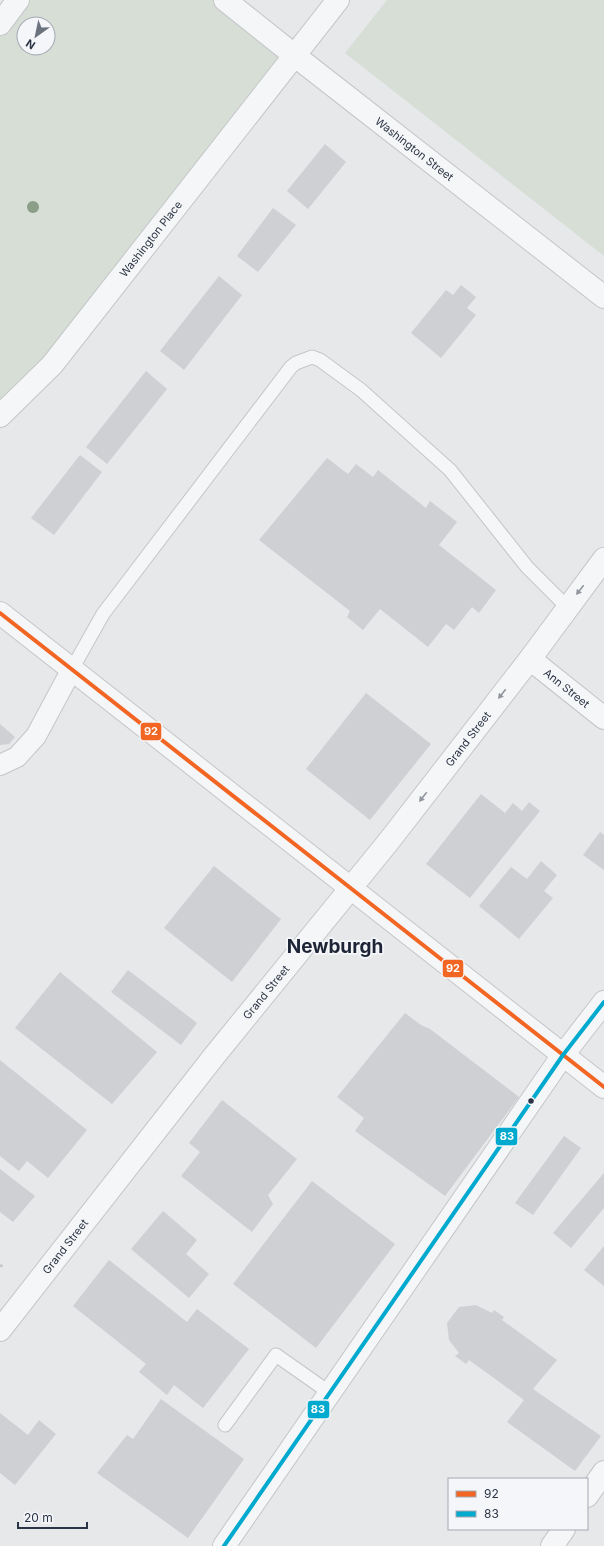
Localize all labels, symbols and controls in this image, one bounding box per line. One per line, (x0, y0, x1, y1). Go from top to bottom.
north arrow (16, 16, 56, 56)
text: N (23, 36, 38, 53)
street label: Washington Street (372, 114, 457, 184)
street label: Washington Place (117, 198, 185, 280)
one-way arrow (576, 584, 584, 595)
street label: Ann Street (541, 666, 593, 711)
one-way arrow (498, 688, 507, 699)
street label: Grand Street (442, 708, 494, 769)
line badge: 92 (140, 722, 162, 741)
text: 92 (144, 724, 158, 738)
one-way arrow (419, 791, 427, 802)
district label: Newburgh (287, 935, 383, 958)
line badge: 92 (442, 959, 464, 978)
text: 92 (446, 961, 460, 975)
street label: Grand Street (240, 962, 293, 1022)
unlabelled marker (526, 1096, 536, 1106)
line badge: 83 (495, 1127, 518, 1146)
text: 83 (500, 1129, 514, 1143)
street label: Grand Street (39, 1216, 91, 1277)
line badge: 83 (307, 1400, 330, 1419)
text: 83 (311, 1402, 325, 1416)
legend (448, 1478, 588, 1530)
text: 92 (484, 1486, 499, 1501)
scale bar (18, 1504, 87, 1530)
text: 83 (484, 1506, 499, 1521)
text: 20 m (24, 1510, 53, 1525)

